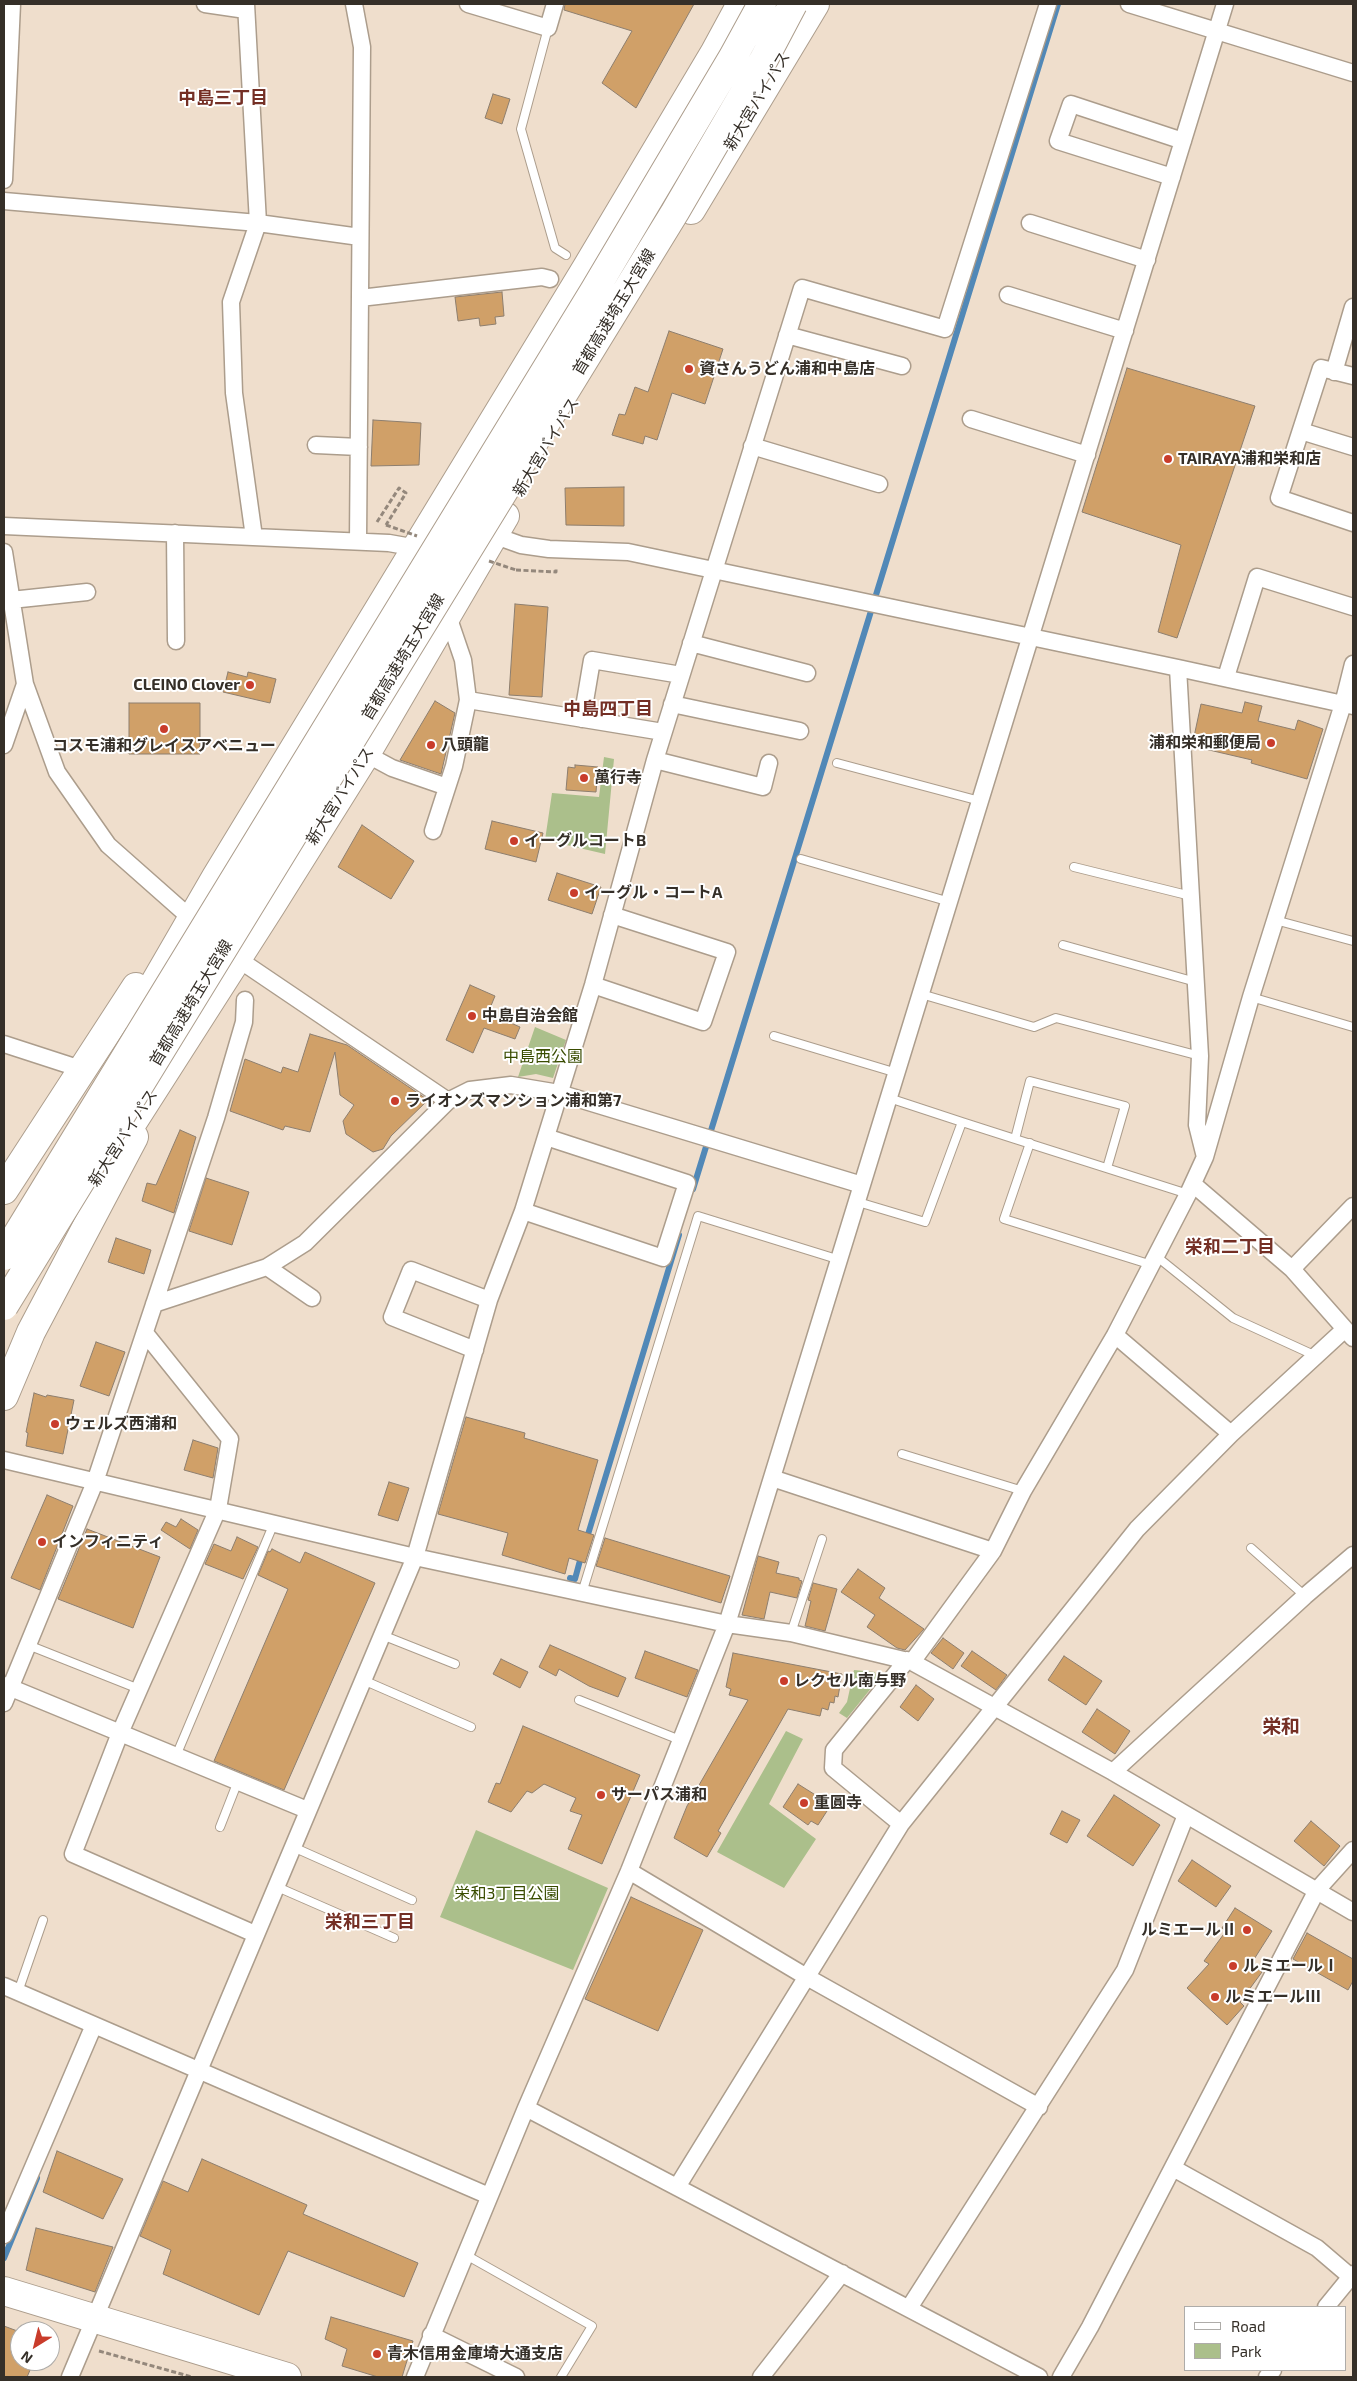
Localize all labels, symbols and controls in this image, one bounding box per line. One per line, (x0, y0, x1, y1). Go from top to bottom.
street label: 新大宮バイパス (720, 48, 794, 154)
district label: 中島三丁目 (178, 87, 268, 109)
street label: 首都高速埼玉大宮線 (569, 245, 659, 379)
place label: 資さんうどん浦和中島店 (699, 359, 875, 379)
marker: 資さんうどん浦和中島店 (683, 363, 695, 375)
street label: 新大宮バイパス (509, 394, 583, 500)
place label: TAIRAYA浦和栄和店 (1178, 449, 1321, 469)
marker: TAIRAYA浦和栄和店 (1162, 453, 1174, 465)
street label: 首都高速埼玉大宮線 (358, 590, 448, 724)
place label: CLEINO Clover (133, 675, 240, 695)
marker: CLEINO Clover (244, 679, 256, 691)
district label: 中島四丁目 (563, 698, 653, 720)
marker: コスモ浦和グレイスアベニュー (158, 723, 170, 735)
place label: 浦和栄和郵便局 (1149, 733, 1261, 753)
place label: 八頭龍 (441, 735, 489, 755)
place label: コスモ浦和グレイスアベニュー (52, 736, 276, 756)
marker: 浦和栄和郵便局 (1265, 737, 1277, 749)
marker: 八頭龍 (425, 739, 437, 751)
street label: 新大宮バイパス (302, 743, 378, 849)
place label: 萬行寺 (594, 768, 642, 788)
marker: 萬行寺 (578, 772, 590, 784)
place label: イーグルコートB (524, 831, 646, 851)
marker: イーグルコートB (508, 835, 520, 847)
place label: イーグル・コートA (584, 883, 722, 903)
marker: イーグル・コートA (568, 887, 580, 899)
street label: 首都高速埼玉大宮線 (146, 936, 236, 1070)
place label: 中島自治会館 (482, 1006, 578, 1026)
marker: 中島自治会館 (466, 1010, 478, 1022)
park label: 中島西公園 (503, 1047, 583, 1067)
street label: 新大宮バイパス (84, 1086, 162, 1190)
place label: ライオンズマンション浦和第7 (405, 1091, 621, 1111)
marker: ライオンズマンション浦和第7 (389, 1095, 401, 1107)
district label: 栄和二丁目 (1185, 1236, 1275, 1258)
place label: ウェルズ西浦和 (65, 1414, 177, 1434)
marker: ウェルズ西浦和 (49, 1418, 61, 1430)
place label: インフィニティ (52, 1532, 164, 1552)
marker: インフィニティ (36, 1536, 48, 1548)
place label: レクセル南与野 (794, 1671, 906, 1691)
marker: レクセル南与野 (778, 1675, 790, 1687)
district label: 栄和 (1262, 1716, 1300, 1738)
place label: サーパス浦和 (611, 1785, 707, 1805)
marker: サーパス浦和 (595, 1789, 607, 1801)
place label: 重圓寺 (814, 1793, 862, 1813)
marker: 重圓寺 (798, 1797, 810, 1809)
park label: 栄和3丁目公園 (455, 1884, 559, 1904)
district label: 栄和三丁目 (325, 1911, 415, 1933)
place label: ルミエールⅡ (1141, 1920, 1237, 1940)
marker: ルミエールⅡ (1241, 1924, 1253, 1936)
place label: ルミエールⅠ (1243, 1956, 1339, 1976)
marker: ルミエールⅠ (1227, 1960, 1239, 1972)
place label: ルミエールⅢ (1225, 1987, 1321, 2007)
marker: ルミエールⅢ (1209, 1991, 1221, 2003)
legend (1184, 2306, 1347, 2371)
text: Road (1231, 2317, 1266, 2335)
north arrow (10, 2321, 60, 2371)
text: Park (1231, 2342, 1262, 2360)
place label: 青木信用金庫埼大通支店 (387, 2344, 563, 2364)
text: N (17, 2348, 36, 2368)
marker: 青木信用金庫埼大通支店 (371, 2348, 383, 2360)

